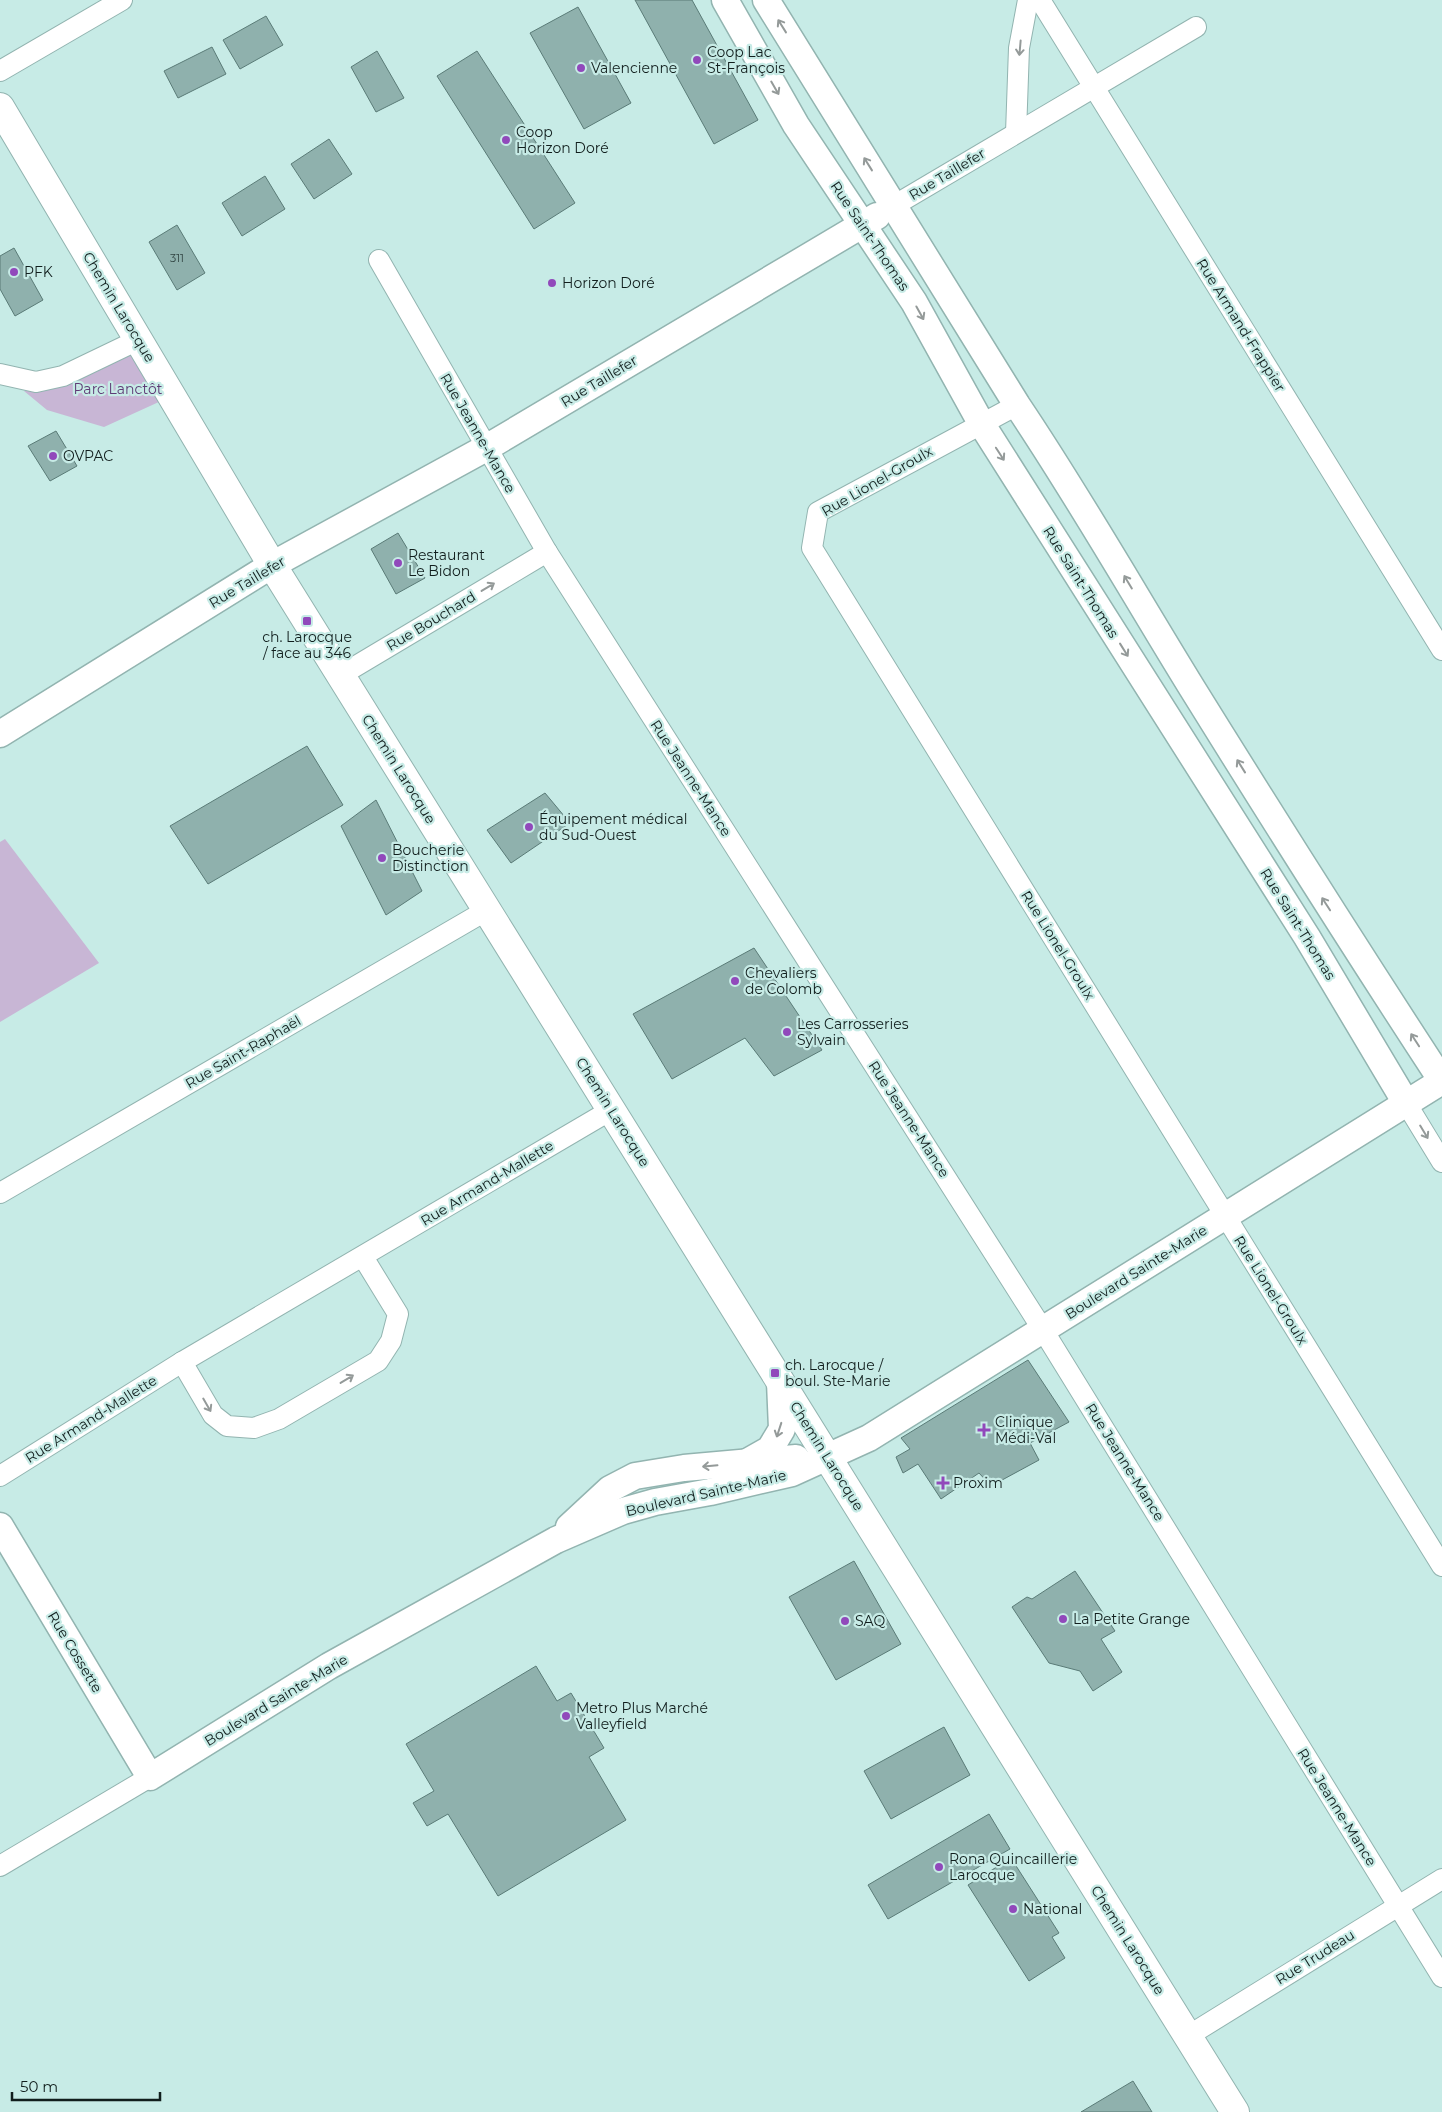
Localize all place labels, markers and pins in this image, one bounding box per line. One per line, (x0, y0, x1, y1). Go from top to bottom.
place label: Coop Lac St-François (707, 43, 785, 77)
marker: Coop Lac St-François (691, 54, 703, 66)
place label: Valencienne (591, 59, 677, 77)
marker: Valencienne (575, 62, 587, 74)
place label: Coop Horizon Doré (516, 123, 609, 157)
marker: Coop Horizon Doré (500, 134, 512, 146)
place label: PFK (24, 263, 53, 281)
marker: PFK (8, 266, 20, 278)
place label: Horizon Doré (562, 274, 655, 292)
marker: Horizon Doré (546, 277, 558, 289)
place label: OVPAC (63, 447, 113, 465)
marker: OVPAC (47, 450, 59, 462)
place label: Restaurant Le Bidon (408, 546, 485, 580)
marker: Restaurant Le Bidon (392, 557, 404, 569)
marker: ch. Larocque / face au 346 (301, 615, 313, 627)
place label: ch. Larocque / face au 346 (262, 628, 352, 662)
place label: Équipement médical du Sud-Ouest (539, 810, 687, 844)
marker: Équipement médical du Sud-Ouest (523, 821, 535, 833)
place label: Boucherie Distinction (392, 841, 469, 875)
marker: Boucherie Distinction (376, 852, 388, 864)
place label: Chevaliers de Colomb (745, 964, 822, 998)
marker: Chevaliers de Colomb (729, 975, 741, 987)
place label: Les Carrosseries Sylvain (797, 1015, 909, 1049)
marker: Les Carrosseries Sylvain (781, 1026, 793, 1038)
place label: ch. Larocque / boul. Ste-Marie (785, 1356, 890, 1390)
marker: ch. Larocque / boul. Ste-Marie (769, 1367, 781, 1379)
place label: Clinique Médi-Val (995, 1413, 1056, 1447)
marker: Clinique Médi-Val (977, 1423, 991, 1437)
place label: Proxim (953, 1474, 1003, 1492)
marker: Proxim (937, 1477, 949, 1489)
place label: La Petite Grange (1073, 1610, 1190, 1628)
place label: SAQ (855, 1612, 886, 1630)
marker: La Petite Grange (1057, 1613, 1069, 1625)
marker: SAQ (839, 1615, 851, 1627)
place label: Metro Plus Marché Valleyfield (576, 1699, 708, 1733)
marker: Metro Plus Marché Valleyfield (560, 1710, 572, 1722)
place label: Rona Quincaillerie Larocque (949, 1850, 1077, 1884)
marker: Rona Quincaillerie Larocque (933, 1861, 945, 1873)
place label: National (1023, 1900, 1082, 1918)
marker: National (1007, 1903, 1019, 1915)

